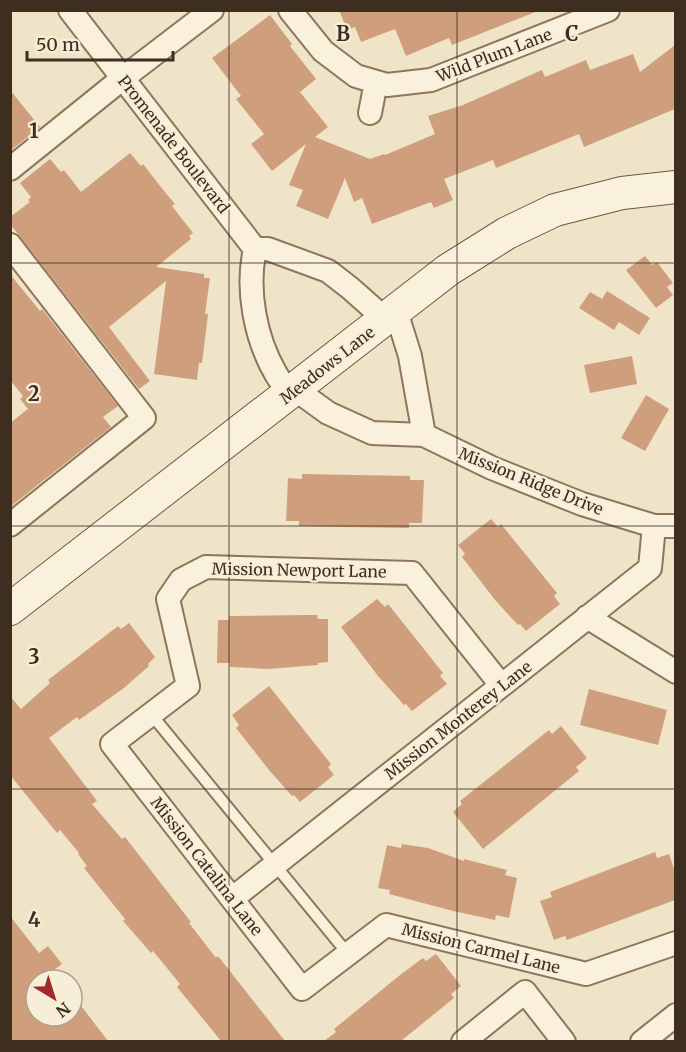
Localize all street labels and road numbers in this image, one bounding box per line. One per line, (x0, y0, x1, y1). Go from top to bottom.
street label: Wild Plum Lane (433, 24, 554, 87)
street label: Promenade Boulevard (114, 71, 234, 217)
street label: Meadows Lane (276, 322, 378, 408)
street label: Mission Ridge Drive (456, 443, 606, 519)
street label: Mission Newport Lane (211, 558, 387, 582)
street label: Mission Monterey Lane (380, 656, 536, 784)
street label: Mission Catalina Lane (147, 793, 267, 939)
street label: Mission Carmel Lane (400, 919, 562, 977)

